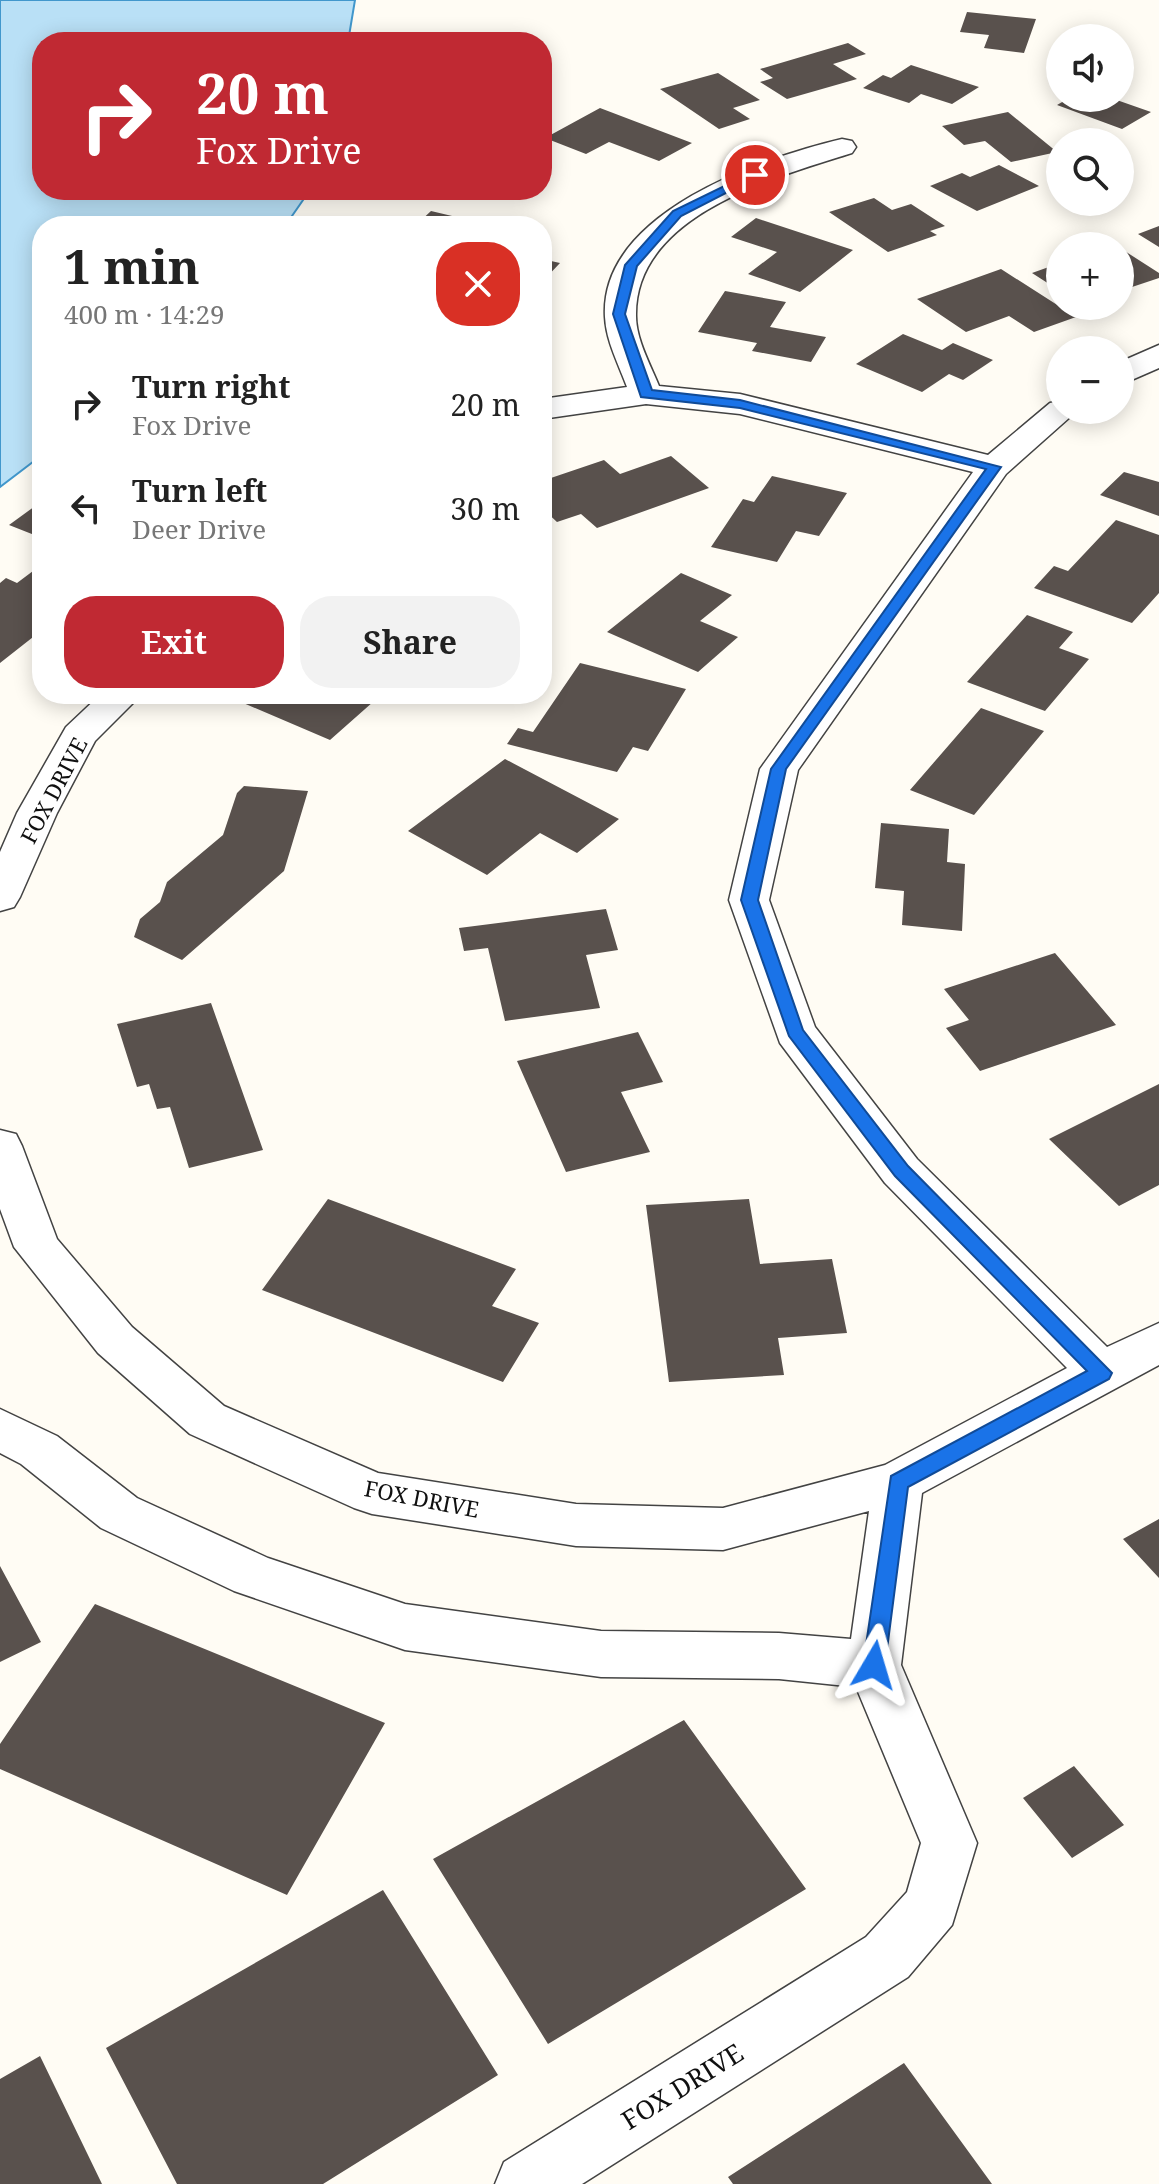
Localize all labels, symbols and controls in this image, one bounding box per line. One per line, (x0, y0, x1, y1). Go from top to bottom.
map controls (1046, 24, 1134, 424)
button: sound (1046, 24, 1134, 112)
text: 20 m (196, 54, 329, 130)
icon: right (64, 64, 168, 168)
text: Fox Drive (196, 126, 362, 175)
button: search (1046, 128, 1134, 216)
pin (721, 141, 789, 209)
icon: arrive (733, 153, 777, 197)
button: + (1046, 232, 1134, 320)
text: 1 min (64, 233, 200, 298)
button: close (436, 242, 520, 326)
text: 400 m · 14:29 (64, 296, 225, 332)
button: − (1046, 336, 1134, 424)
text: Turn right (132, 366, 290, 407)
icon: right (64, 382, 108, 426)
text: 20 m (450, 384, 520, 425)
text: Fox Drive (132, 407, 252, 443)
text: Turn left (132, 470, 267, 511)
icon: left (64, 486, 108, 530)
text: 30 m (450, 488, 520, 529)
text: Deer Drive (132, 511, 266, 547)
button: Exit (64, 596, 284, 688)
button: Share (300, 596, 520, 688)
street label: FOX DRIVE (12, 732, 94, 848)
street label: FOX DRIVE (362, 1472, 482, 1524)
position arrow (832, 1623, 916, 1707)
street label: FOX DRIVE (614, 2034, 750, 2138)

